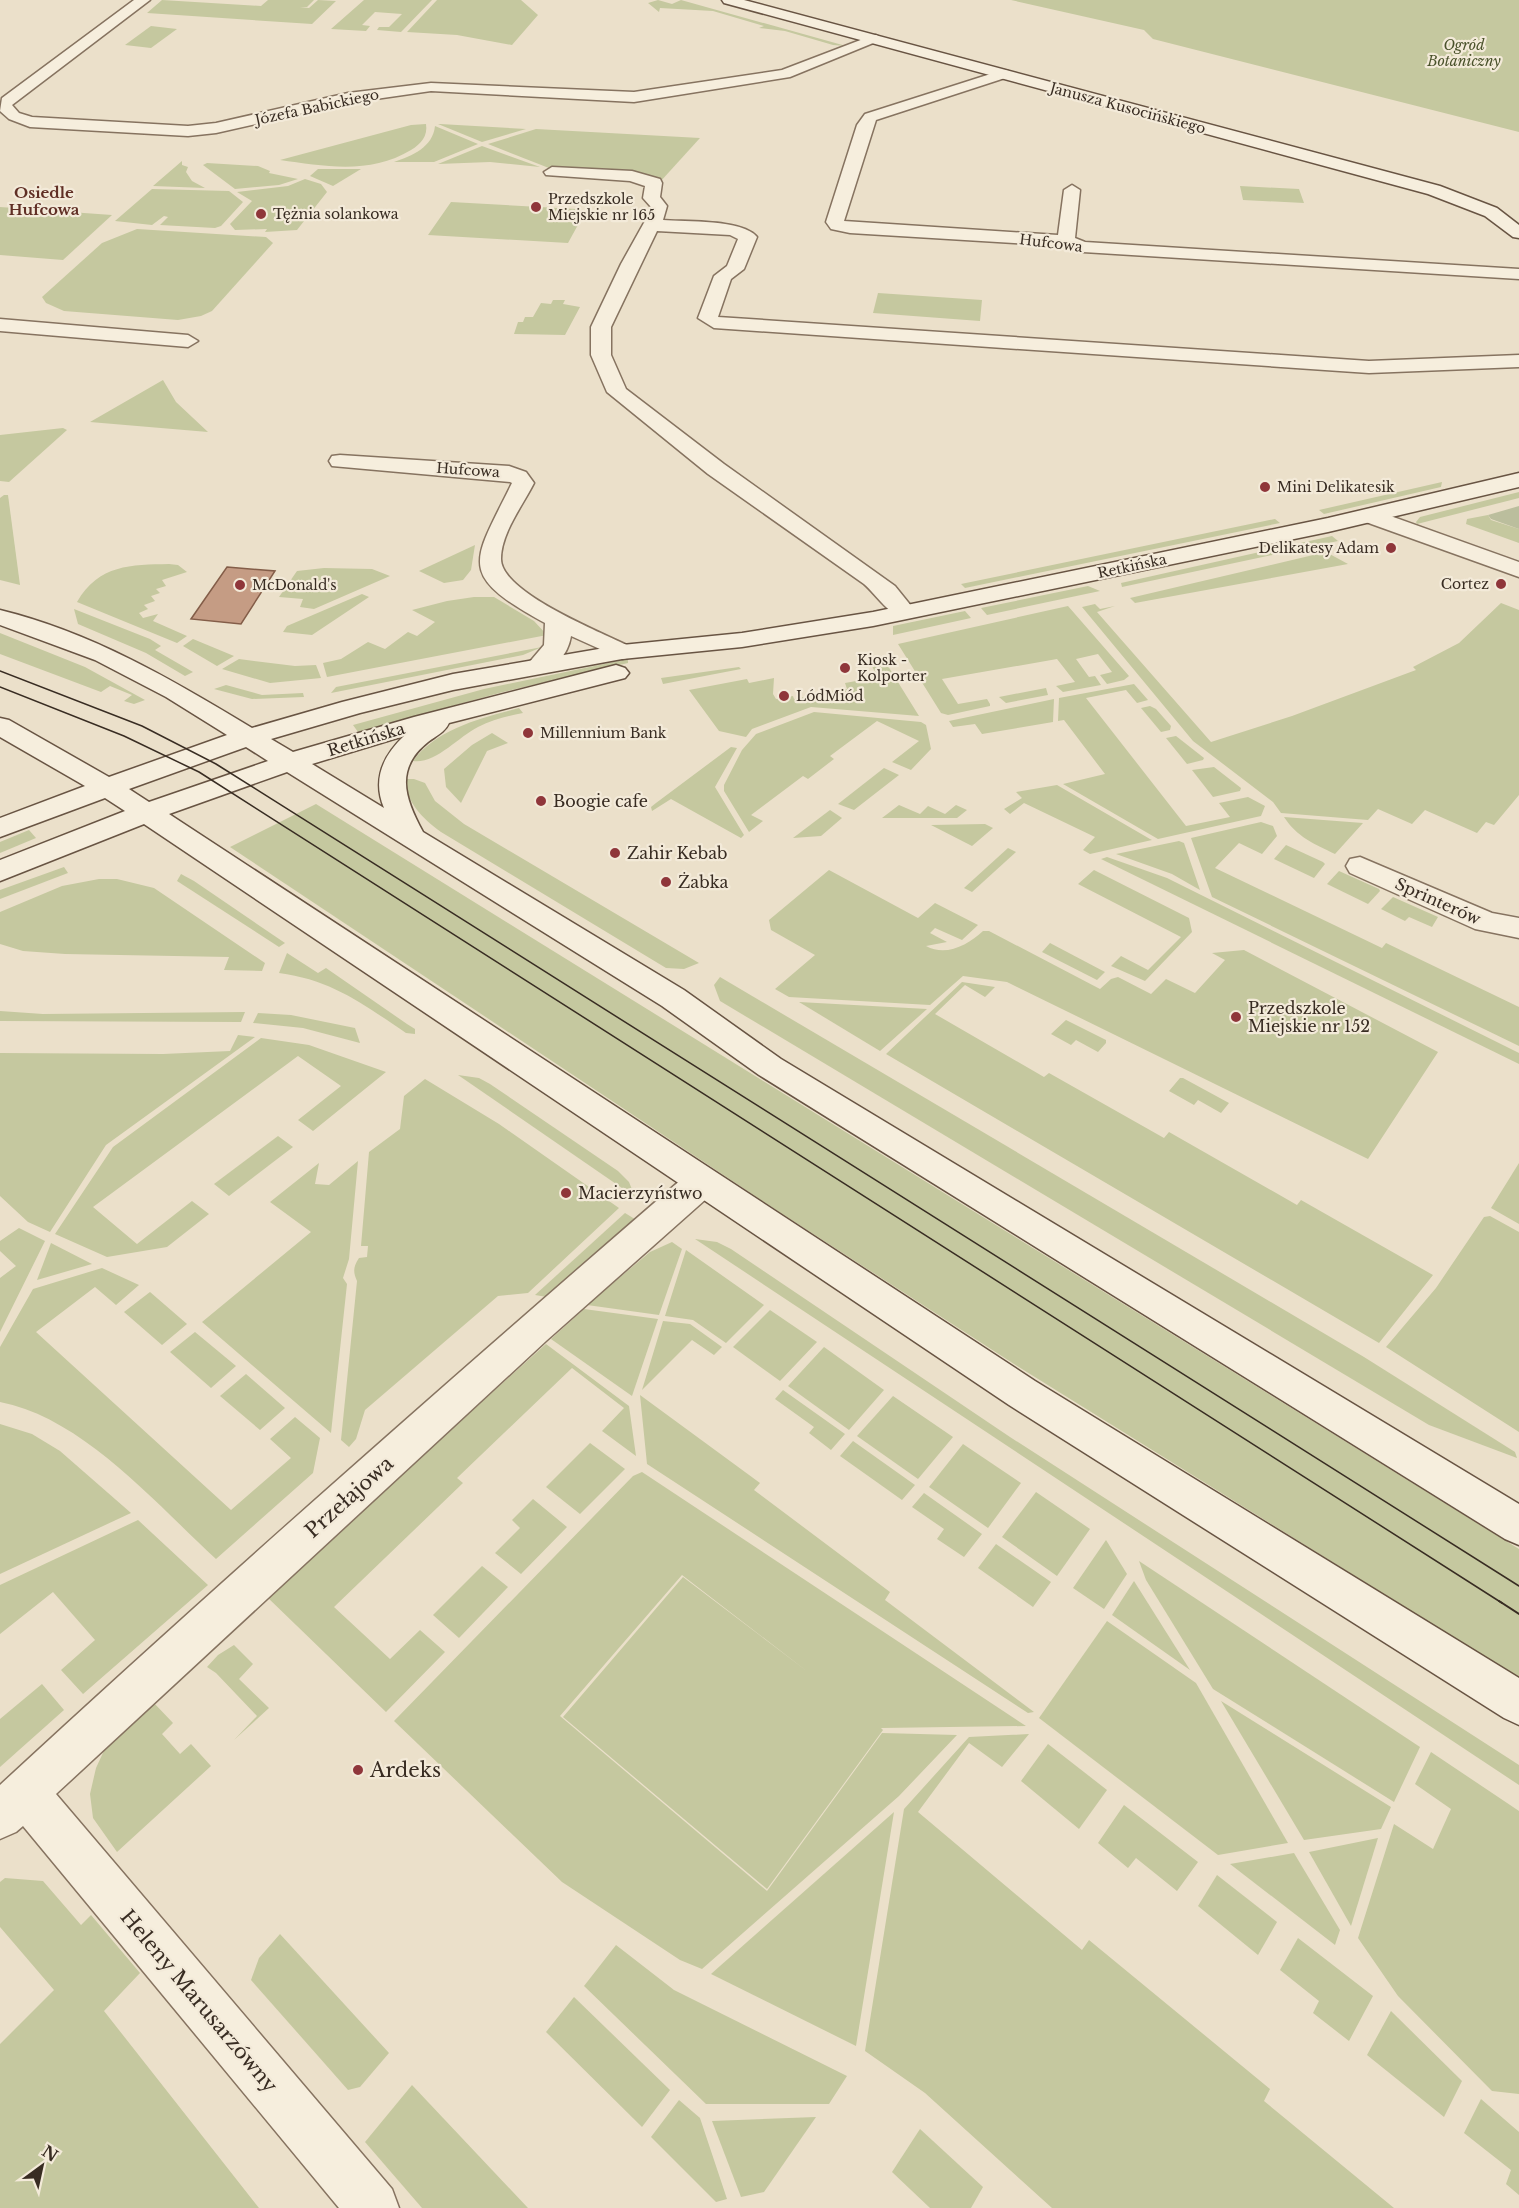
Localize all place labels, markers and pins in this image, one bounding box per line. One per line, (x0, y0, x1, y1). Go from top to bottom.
place label: Przedszkole Miejskie nr 165 (548, 190, 655, 224)
marker: Przedszkole Miejskie nr 165 (529, 200, 543, 214)
place label: Tężnia solankowa (273, 205, 399, 223)
marker: Tężnia solankowa (254, 207, 268, 221)
place label: Mini Delikatesik (1277, 478, 1395, 496)
marker: Mini Delikatesik (1258, 480, 1272, 494)
place label: Delikatesy Adam (1259, 539, 1379, 557)
marker: Delikatesy Adam (1384, 541, 1398, 555)
place label: Cortez (1441, 575, 1489, 593)
place label: McDonald's (252, 576, 337, 594)
marker: Cortez (1494, 577, 1508, 591)
marker: McDonald's (233, 578, 247, 592)
place label: Kiosk - Kolporter (857, 651, 927, 685)
marker: Kiosk - Kolporter (838, 661, 852, 675)
place label: LódMiód (796, 687, 864, 705)
marker: LódMiód (777, 689, 791, 703)
place label: Millennium Bank (540, 724, 667, 742)
marker: Millennium Bank (521, 726, 535, 740)
place label: Boogie cafe (553, 791, 648, 811)
marker: Boogie cafe (534, 794, 548, 808)
place label: Zahir Kebab (627, 843, 728, 863)
marker: Zahir Kebab (608, 846, 622, 860)
place label: Żabka (678, 872, 729, 892)
marker: Żabka (659, 875, 673, 889)
place label: Przedszkole Miejskie nr 152 (1248, 998, 1370, 1036)
marker: Przedszkole Miejskie nr 152 (1229, 1010, 1243, 1024)
place label: Macierzyństwo (578, 1183, 702, 1203)
marker: Macierzyństwo (559, 1186, 573, 1200)
place label: Ardeks (369, 1758, 441, 1782)
marker: Ardeks (351, 1763, 365, 1777)

